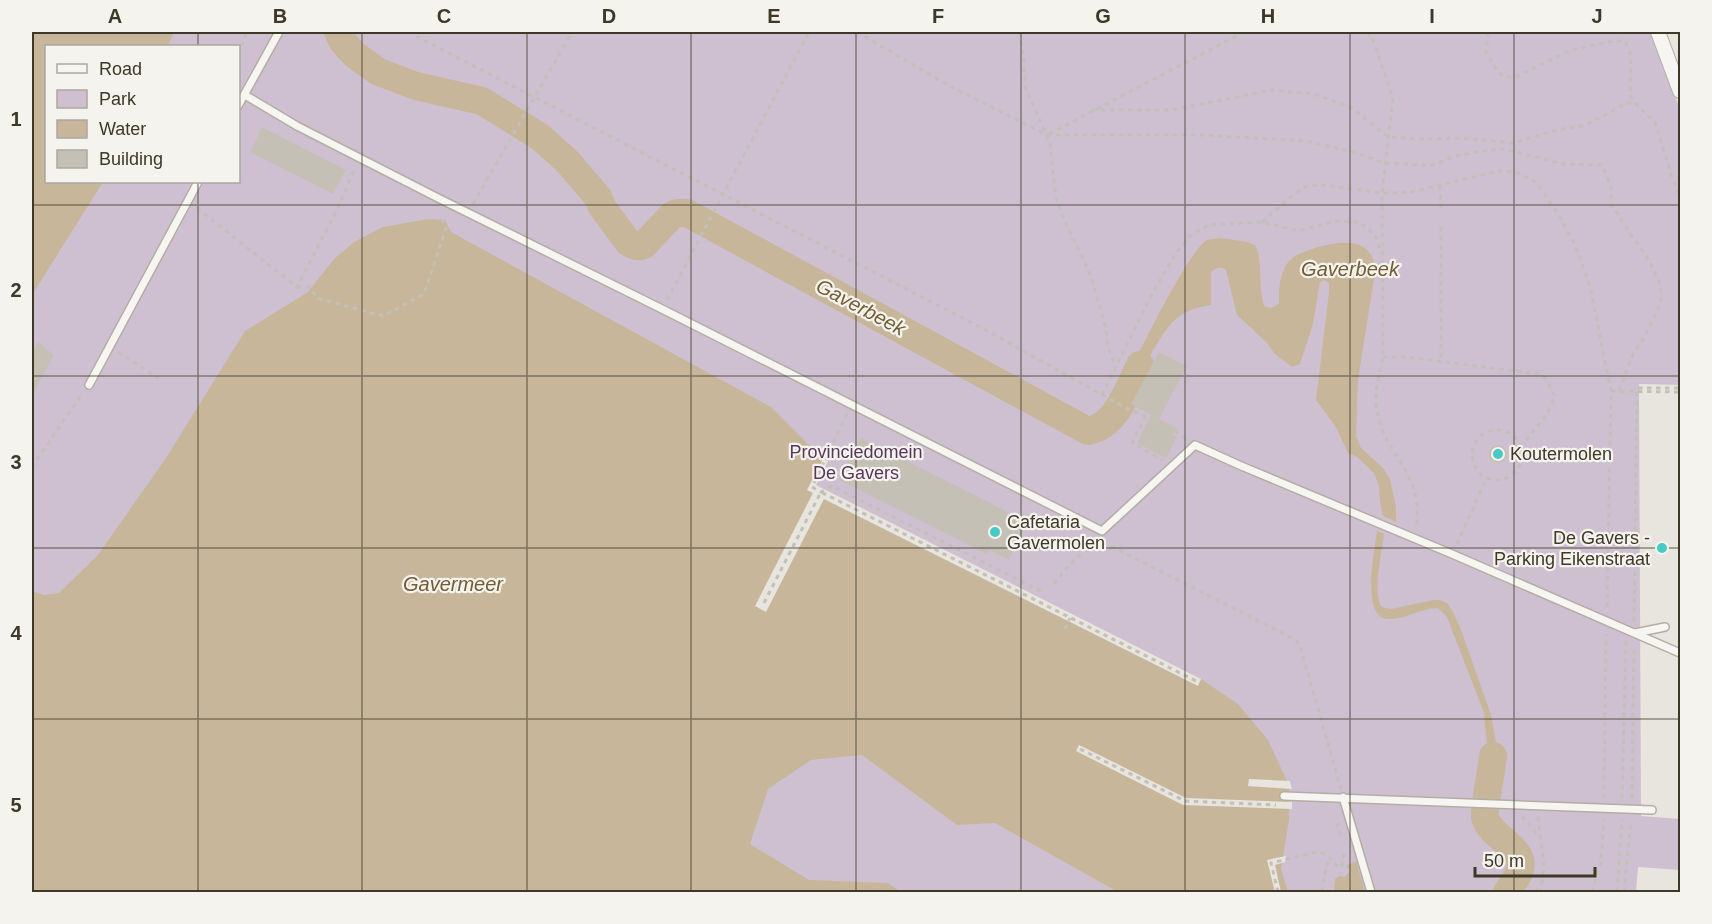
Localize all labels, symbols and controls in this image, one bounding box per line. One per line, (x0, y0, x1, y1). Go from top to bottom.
text: A (108, 5, 122, 27)
text: B (273, 5, 287, 27)
text: C (437, 5, 451, 27)
text: D (602, 5, 616, 27)
text: E (767, 5, 781, 27)
text: F (932, 5, 944, 27)
text: G (1095, 5, 1111, 27)
text: H (1261, 5, 1275, 27)
text: I (1429, 5, 1435, 27)
text: J (1591, 5, 1603, 27)
legend (45, 45, 240, 183)
text: Road (99, 59, 142, 79)
text: Park (99, 89, 137, 109)
text: 1 (10, 108, 22, 130)
text: Water (99, 119, 146, 139)
text: Building (99, 149, 163, 169)
water label: Gaverbeek (1301, 258, 1400, 280)
water label: Gaverbeek (813, 274, 910, 340)
text: 2 (10, 279, 22, 301)
park label: Provinciedomein De Gavers (789, 442, 923, 483)
place label: Koutermolen (1510, 444, 1612, 464)
marker: Koutermolen (1491, 447, 1505, 461)
text: 3 (10, 451, 22, 473)
place label: Cafetaria Gavermolen (1007, 512, 1105, 553)
marker: Cafetaria Gavermolen (988, 525, 1002, 539)
place label: De Gavers - Parking Eikenstraat (1494, 528, 1650, 569)
marker: De Gavers - Parking Eikenstraat (1655, 541, 1669, 555)
water label: Gavermeer (403, 573, 504, 595)
text: 4 (10, 622, 22, 644)
text: 5 (10, 794, 22, 816)
scale bar (1475, 840, 1595, 878)
text: 50 m (1484, 851, 1524, 871)

